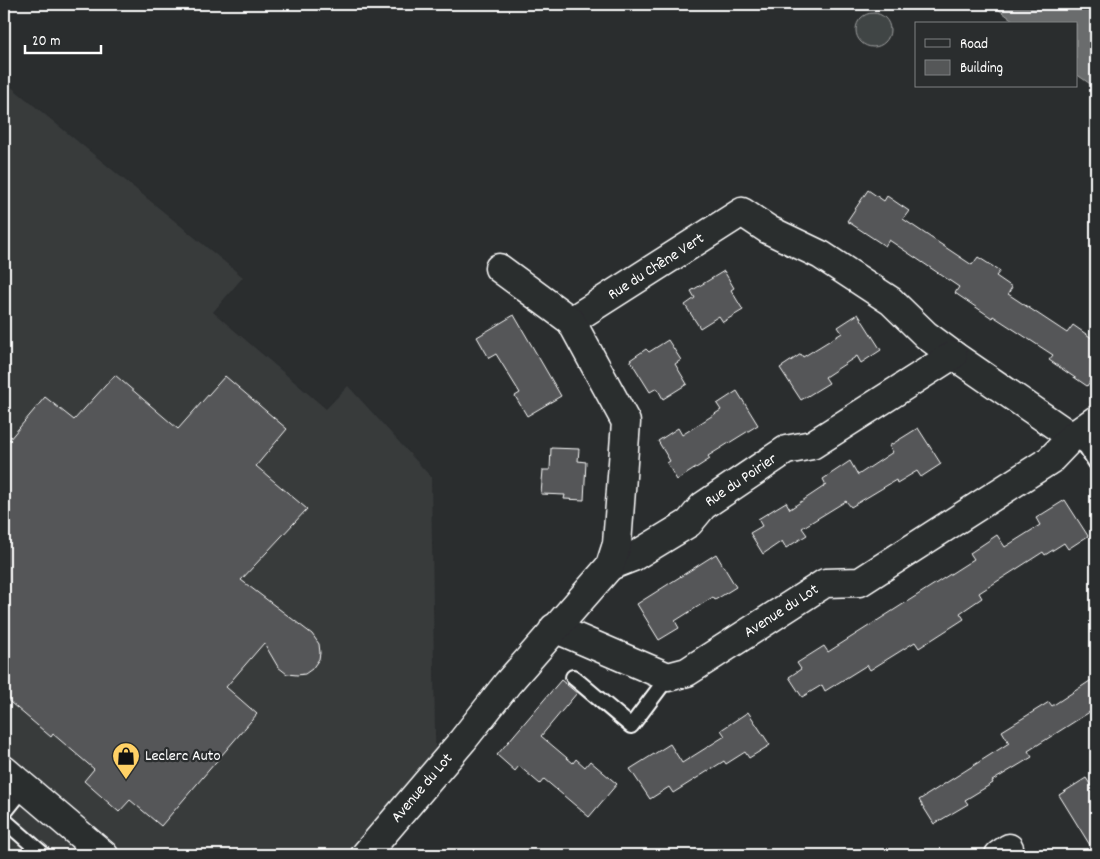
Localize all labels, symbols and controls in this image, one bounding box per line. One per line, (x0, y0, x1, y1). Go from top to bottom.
scale bar (25, 22, 101, 54)
legend (915, 22, 1078, 88)
text: 20 m (32, 31, 60, 53)
text: Road (960, 34, 988, 56)
text: Building (960, 58, 1003, 80)
street label: Rue du Chêne Vert (603, 227, 709, 306)
street label: Rue du Poirier (700, 448, 782, 513)
street label: Avenue du Lot (739, 578, 823, 644)
shop icon: Leclerc Auto (111, 741, 141, 780)
place label: Leclerc Auto (145, 745, 221, 768)
street label: Avenue du Lot (386, 748, 459, 828)

